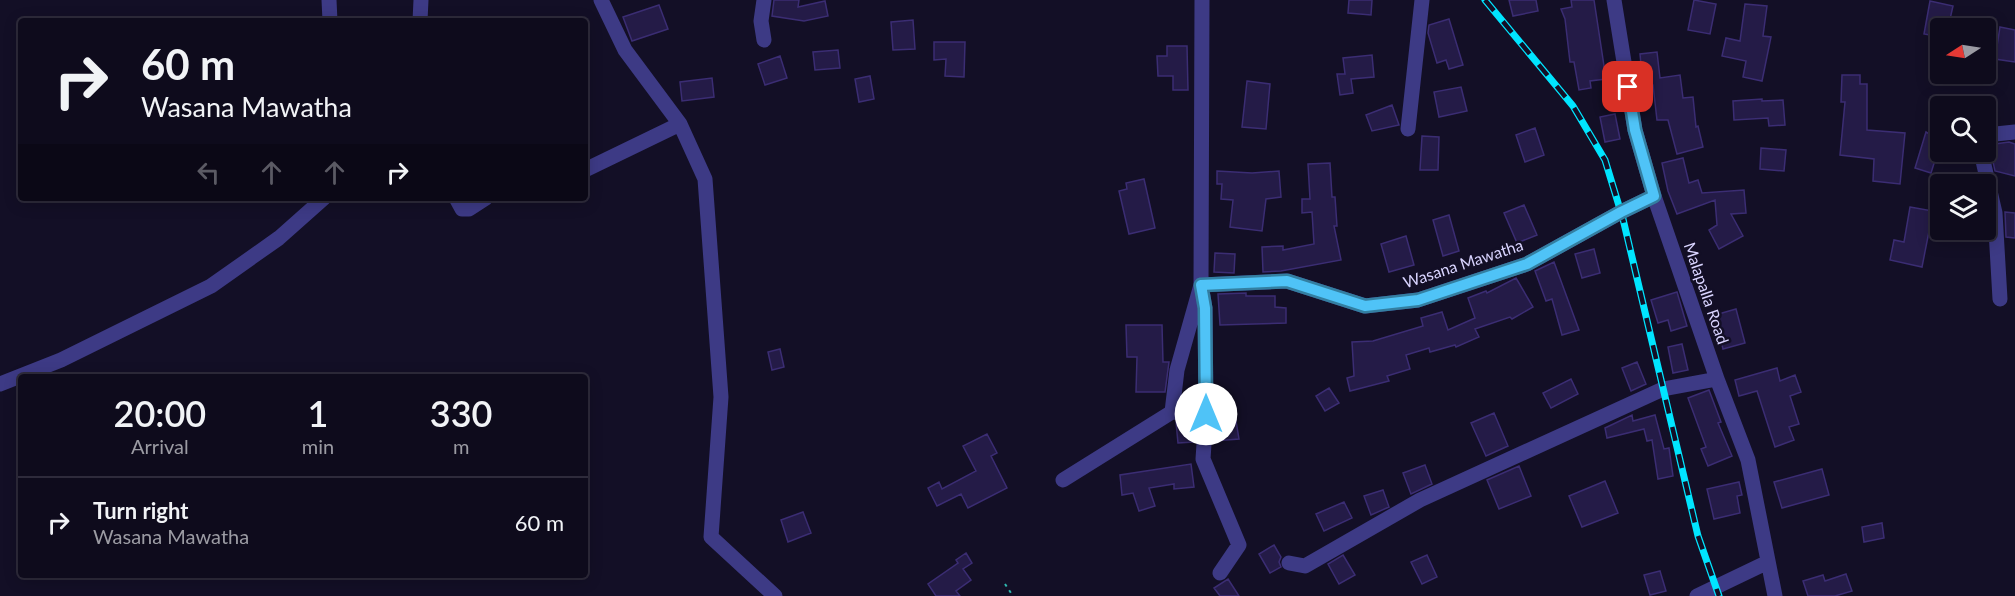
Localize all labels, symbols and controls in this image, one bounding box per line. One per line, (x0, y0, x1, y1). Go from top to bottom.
north arrow (1930, 18, 1996, 84)
map controls (1930, 18, 1996, 240)
text: 60 m (141, 39, 235, 89)
icon: right (42, 42, 120, 120)
pin (1602, 61, 1653, 112)
icon: arrive (1611, 70, 1644, 103)
text: Wasana Mawatha (141, 90, 352, 123)
button: search (1930, 96, 1996, 162)
icon: left (192, 156, 225, 189)
icon: ahead (255, 156, 288, 189)
icon: ahead (318, 156, 351, 189)
icon: right (381, 156, 414, 189)
button: layers (1930, 174, 1996, 240)
street label: Wasana Mawatha (1401, 235, 1525, 291)
street label: Malapalla Road (1681, 240, 1733, 346)
position arrow (1174, 382, 1238, 446)
text: 20:00 (114, 391, 206, 435)
text: 1 (308, 391, 328, 435)
text: 330 (430, 391, 492, 435)
text: Arrival (131, 434, 189, 458)
text: min (302, 434, 334, 458)
text: m (453, 434, 469, 458)
text: Turn right (93, 497, 188, 524)
icon: right (42, 506, 75, 539)
text: 60 m (515, 509, 564, 536)
text: Wasana Mawatha (93, 524, 249, 548)

